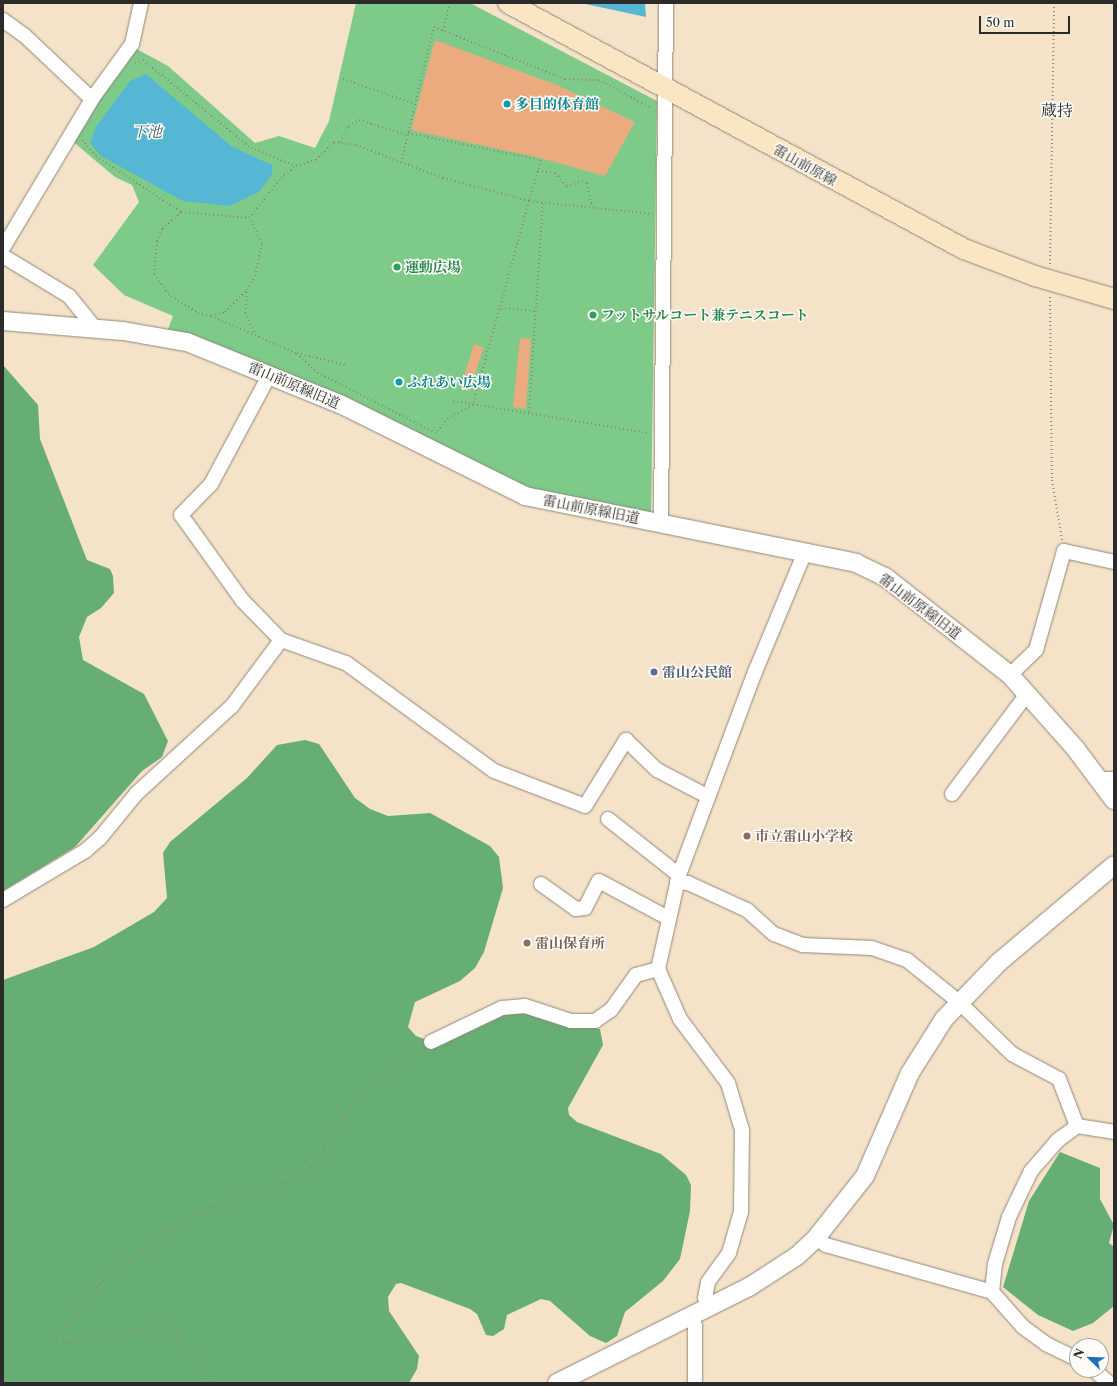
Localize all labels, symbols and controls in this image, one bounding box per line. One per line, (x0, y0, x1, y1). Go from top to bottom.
scale bar (981, 8, 1072, 34)
text: 50 m (986, 15, 1015, 30)
place label: 多目的体育館 (515, 96, 599, 112)
marker: 多目的体育館 (502, 99, 512, 109)
district label: 蔵持 (1041, 100, 1073, 120)
water label: 下池 (132, 123, 162, 141)
street label: 雷山前原線 (770, 141, 840, 189)
place label: 運動広場 (405, 259, 461, 275)
marker: 運動広場 (392, 262, 402, 272)
place label: フットサルコート兼テニスコート (601, 307, 811, 323)
marker: フットサルコート兼テニスコート (588, 310, 598, 320)
street label: 雷山前原線旧道 (246, 358, 342, 412)
place label: ふれあい広場 (407, 374, 491, 390)
marker: ふれあい広場 (394, 377, 404, 387)
street label: 雷山前原線旧道 (541, 491, 641, 527)
street label: 雷山前原線旧道 (876, 570, 964, 642)
place label: 雷山公民館 (662, 664, 732, 680)
marker: 雷山公民館 (649, 667, 659, 677)
place label: 市立雷山小学校 (755, 828, 853, 844)
marker: 市立雷山小学校 (742, 831, 752, 841)
place label: 雷山保育所 (535, 935, 605, 951)
marker: 雷山保育所 (522, 938, 532, 948)
north arrow (1069, 1338, 1109, 1378)
text: N (1071, 1347, 1087, 1361)

